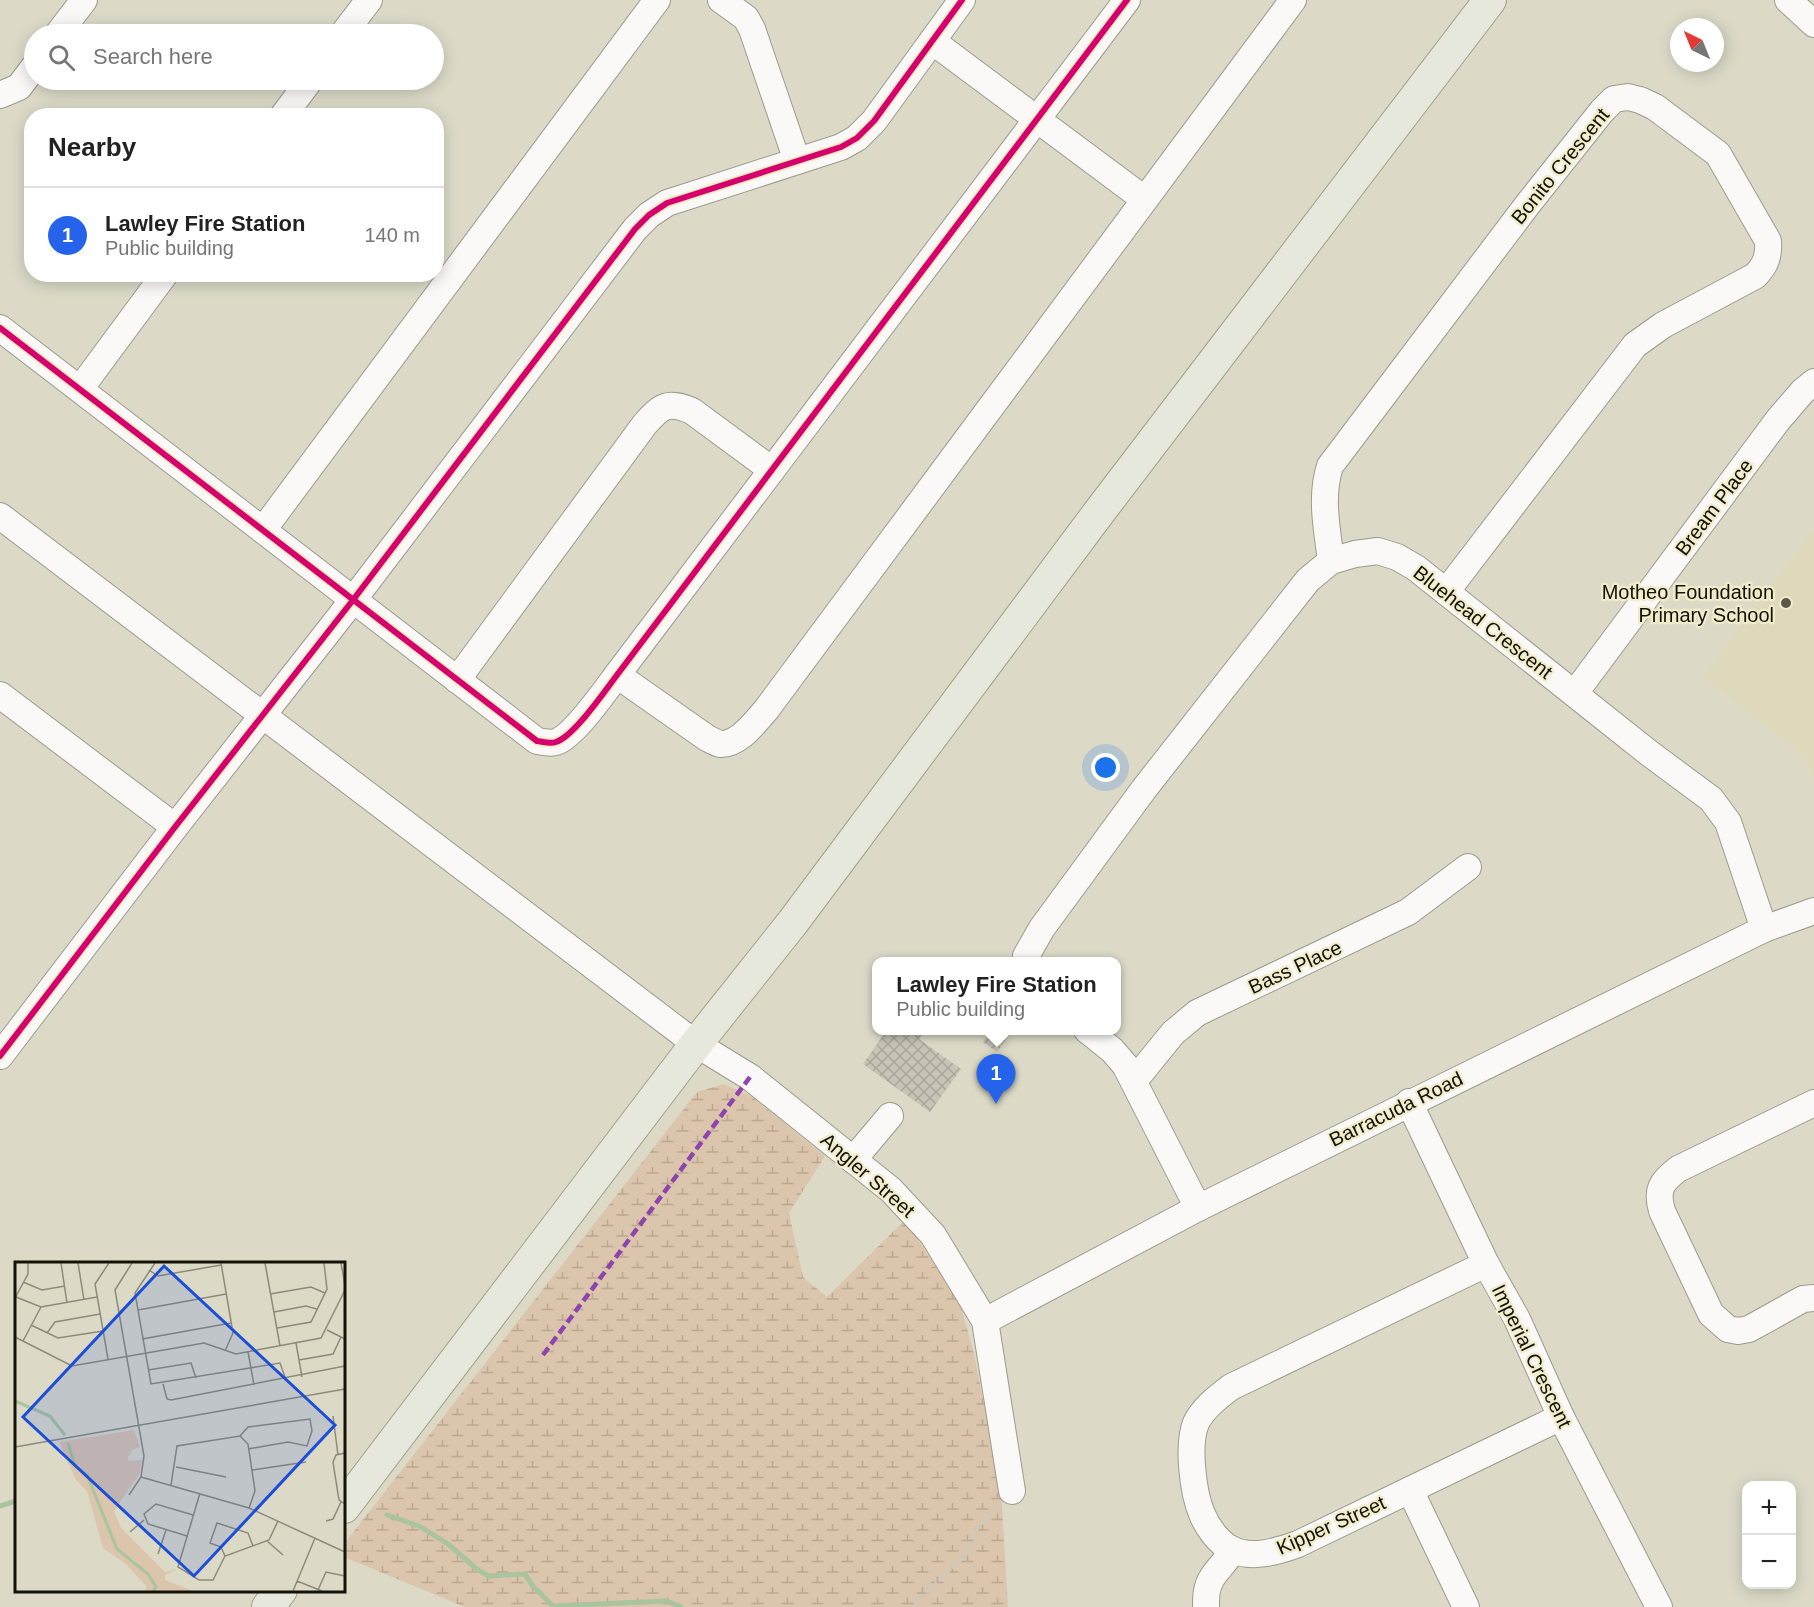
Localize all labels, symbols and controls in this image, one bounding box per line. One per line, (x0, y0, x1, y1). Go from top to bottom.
north arrow (1670, 18, 1724, 72)
search box (24, 24, 444, 90)
icon: search (45, 41, 78, 74)
text: Search here (93, 44, 213, 69)
street label: Bonito Crescent (1507, 103, 1614, 228)
text: Nearby (48, 132, 136, 162)
text: Lawley Fire Station (105, 211, 306, 236)
text: 1 (62, 224, 73, 246)
text: 140 m (364, 224, 420, 246)
text: Public building (105, 237, 234, 259)
street label: Bream Place (1671, 455, 1757, 559)
street label: Bluehead Crescent (1409, 561, 1557, 683)
place label: Motheo Foundation Primary School (1602, 581, 1774, 626)
marker: Motheo Foundation Primary School (1779, 596, 1793, 610)
your location (1091, 753, 1120, 782)
street label: Bass Place (1245, 936, 1345, 998)
popup (872, 957, 1121, 1035)
text: Lawley Fire Station (896, 972, 1097, 997)
text: Public building (896, 998, 1025, 1020)
pin: 1 (976, 1054, 1016, 1104)
street label: Barracuda Road (1326, 1067, 1466, 1151)
street label: Angler Street (817, 1128, 920, 1222)
inset map (15, 1262, 345, 1592)
street label: Imperial Crescent (1488, 1281, 1576, 1432)
map controls (1742, 1481, 1796, 1589)
button: + (1742, 1481, 1796, 1535)
street label: Kipper Street (1273, 1491, 1389, 1559)
button: − (1742, 1535, 1796, 1589)

